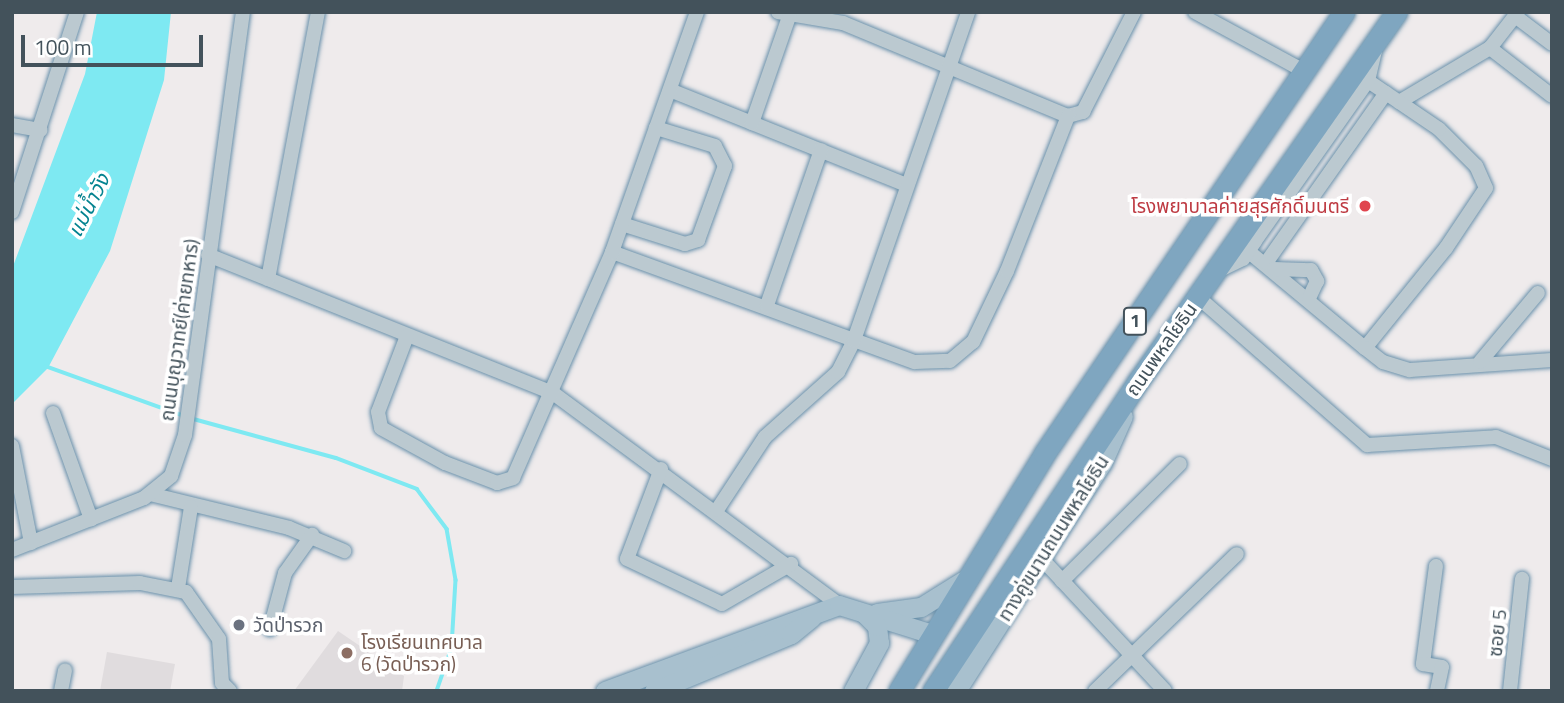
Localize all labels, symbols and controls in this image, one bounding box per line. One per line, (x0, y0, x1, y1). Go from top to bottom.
scale bar (24, 21, 206, 65)
text: 100 m (34, 31, 91, 63)
water label: แม่น้ำวัง (61, 169, 115, 241)
place label: โรงพยาบาลค่ายสุรศักดิ์มนตรี (1131, 195, 1349, 217)
marker: โรงพยาบาลค่ายสุรศักดิ์มนตรี (1355, 196, 1375, 216)
street label: ถนนบุญวาทย์(ค่ายทหาร) (155, 237, 203, 423)
street label: ถนนพหลโยธิน (1121, 298, 1201, 400)
road number: 1 (1123, 306, 1147, 335)
street label: ทางคู่ขนานถนนพหลโยธิน (993, 451, 1113, 625)
street label: ซอย 5 (1483, 608, 1511, 658)
place label: วัดป่ารวก (253, 614, 323, 636)
marker: วัดป่ารวก (231, 617, 247, 633)
place label: โรงเรียนเทศบาล 6 (วัดป่ารวก) (361, 631, 483, 675)
marker: โรงเรียนเทศบาล 6 (วัดป่ารวก) (339, 645, 355, 661)

